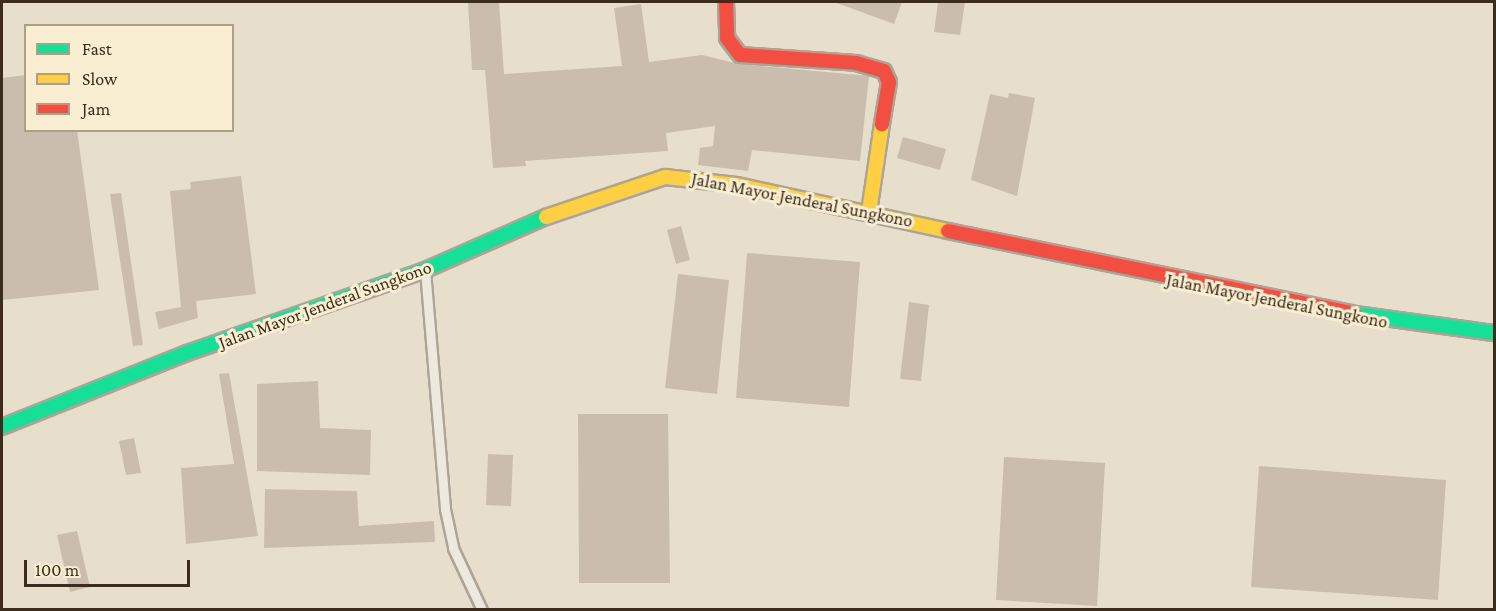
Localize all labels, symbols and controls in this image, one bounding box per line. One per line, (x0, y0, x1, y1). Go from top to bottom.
legend (24, 24, 234, 132)
text: Fast (82, 39, 112, 59)
text: Slow (82, 69, 117, 89)
text: Jam (82, 99, 110, 119)
street label: Jalan Mayor Jenderal Sungkono (690, 168, 914, 232)
street label: Jalan Mayor Jenderal Sungkono (216, 256, 434, 354)
street label: Jalan Mayor Jenderal Sungkono (1165, 269, 1389, 333)
scale bar (27, 548, 194, 586)
text: 100 m (35, 560, 79, 580)

